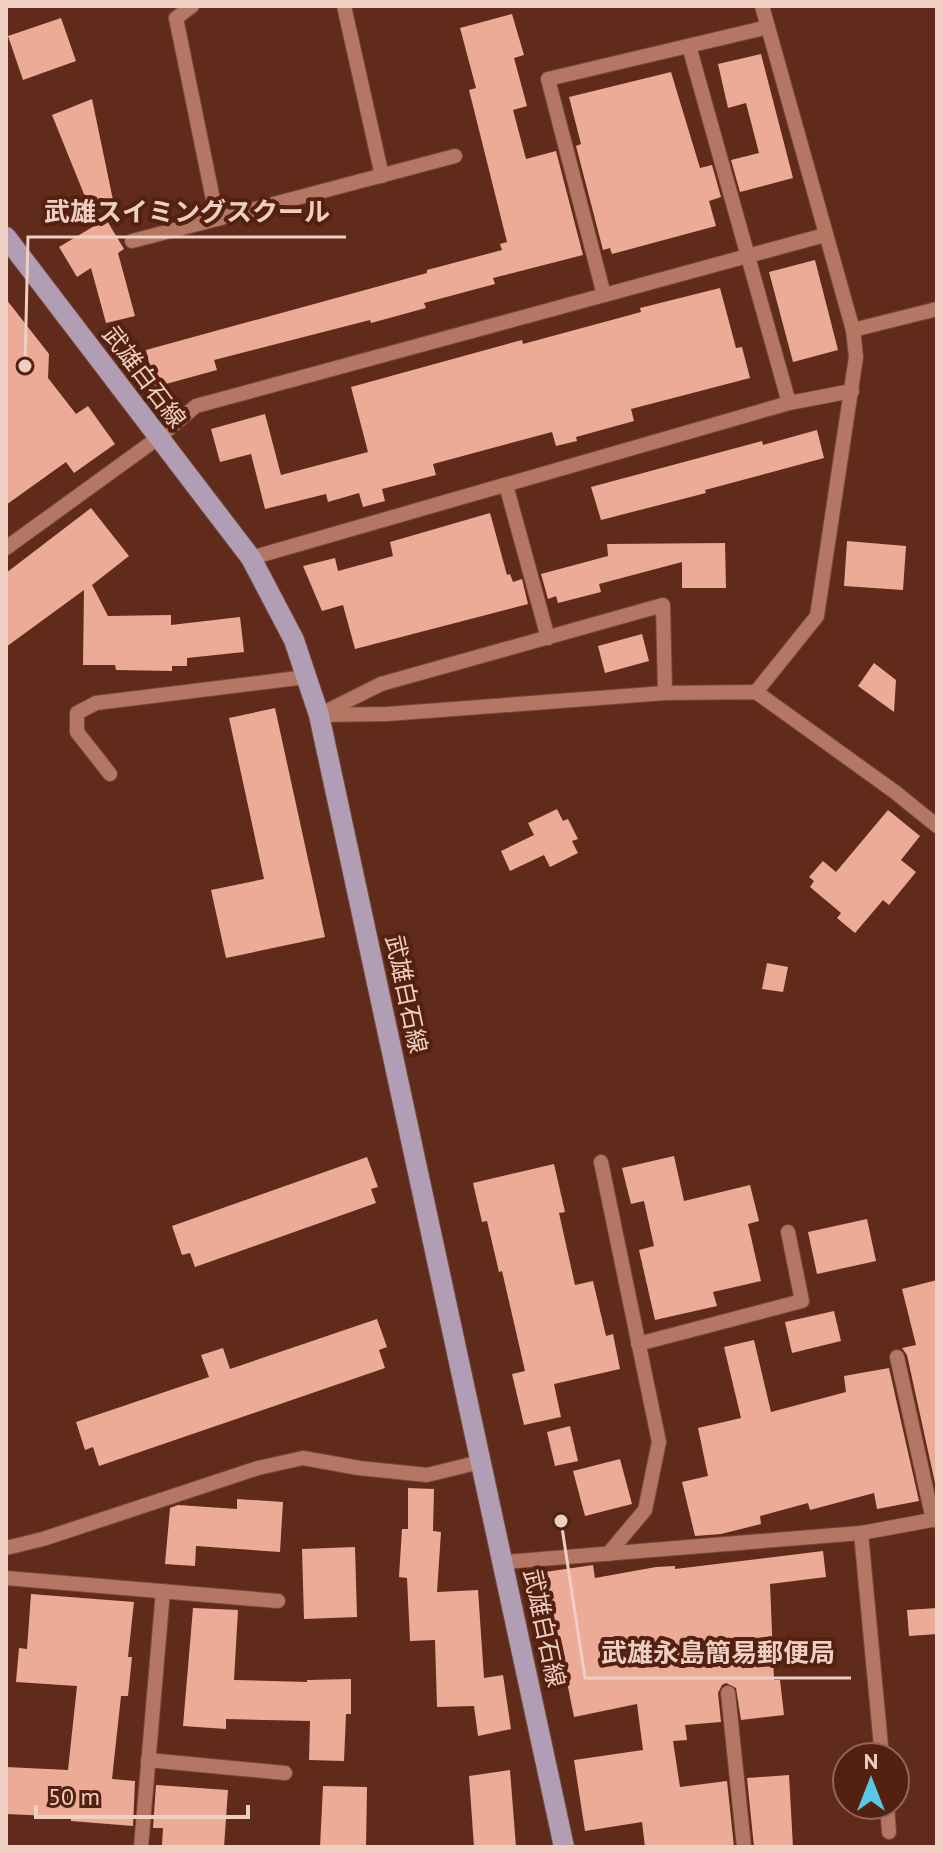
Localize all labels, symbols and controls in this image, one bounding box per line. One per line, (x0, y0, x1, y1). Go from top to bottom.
callout: 武雄スイミングスクール (28, 187, 346, 237)
text: 武雄スイミングスクール (44, 195, 330, 228)
street label: 武雄白石線 (96, 319, 193, 434)
street label: 武雄白石線 (379, 932, 434, 1056)
street label: 武雄白石線 (517, 1566, 572, 1690)
callout: 武雄永島簡易郵便局 (585, 1628, 851, 1678)
text: 武雄永島簡易郵便局 (601, 1636, 835, 1669)
north arrow (831, 1741, 911, 1821)
text: N (864, 1747, 878, 1775)
scale bar (36, 1769, 248, 1819)
text: 50 m (48, 1781, 100, 1812)

